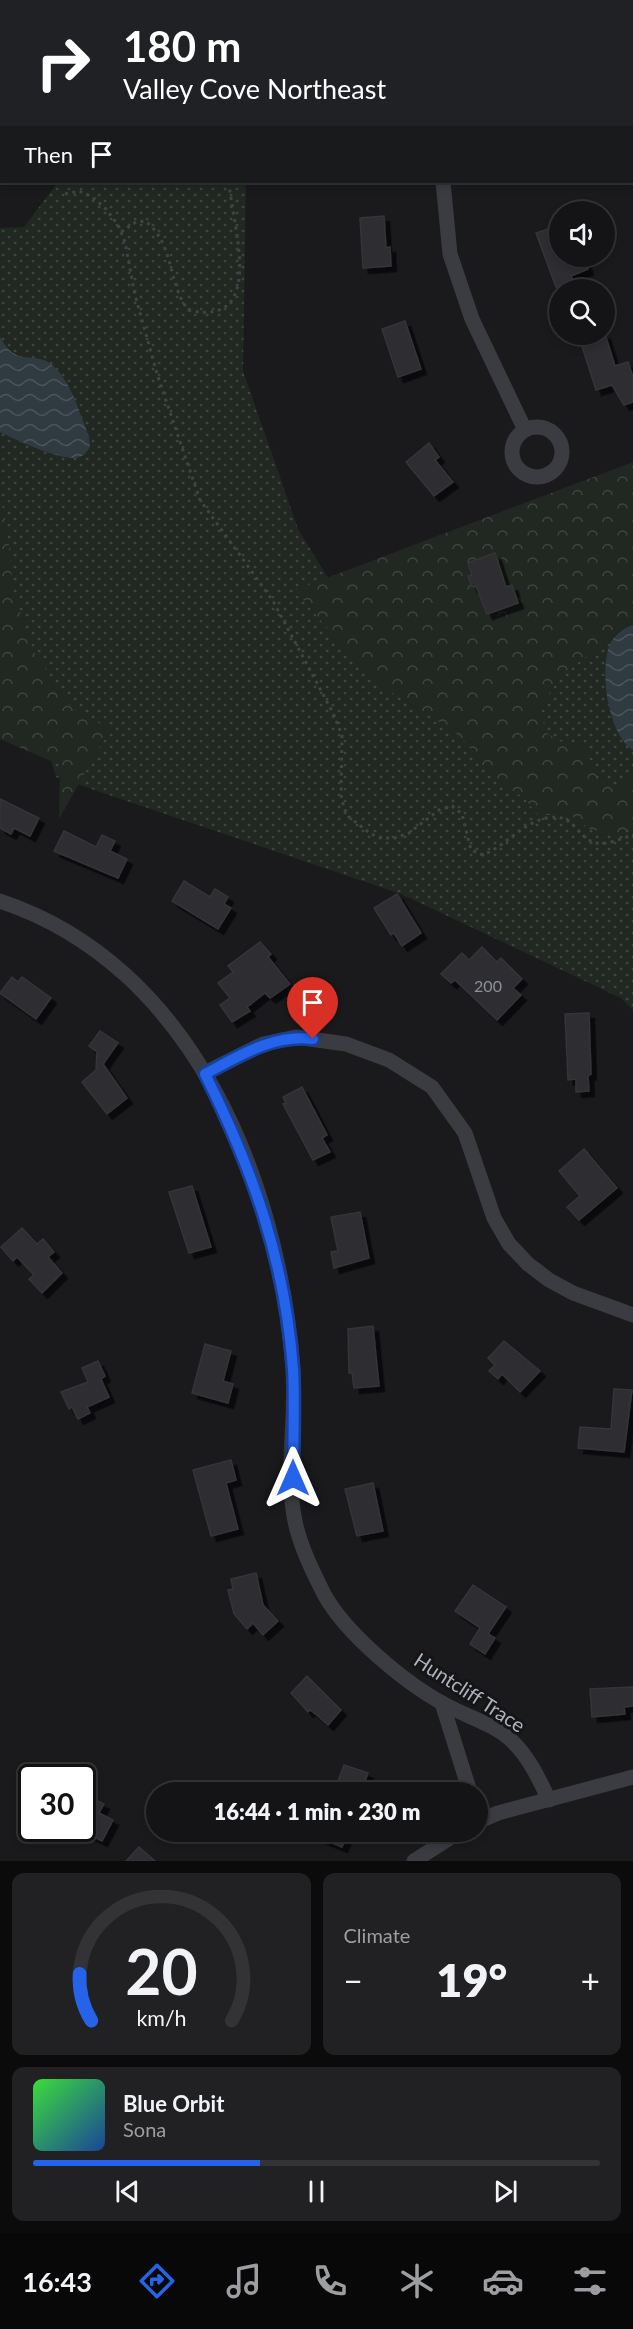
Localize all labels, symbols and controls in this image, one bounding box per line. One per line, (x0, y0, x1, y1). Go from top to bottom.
text: 180 m (123, 21, 241, 71)
icon: right (24, 24, 102, 102)
text: Valley Cove Northeast (123, 72, 386, 105)
icon: arrive (85, 138, 118, 171)
text: Then (24, 141, 73, 168)
map controls (549, 201, 615, 345)
button: sound (549, 201, 615, 267)
button: search (549, 279, 615, 345)
house number: 200 (474, 976, 502, 995)
pin (287, 977, 338, 1039)
icon: arrive (296, 986, 329, 1019)
position arrow (261, 1446, 325, 1510)
street label: Huntcliff Trace (410, 1647, 530, 1737)
speed limit sign: 30 (18, 1764, 96, 1842)
text: 16:44 · 1 min · 230 m (214, 1798, 420, 1825)
text: Climate (344, 1923, 410, 1947)
text: 20 (125, 1933, 197, 2008)
text: 19° (436, 1953, 507, 2007)
text: − (344, 1960, 363, 2000)
text: + (581, 1960, 600, 2000)
text: km/h (136, 2005, 186, 2031)
text: Blue Orbit (123, 2090, 224, 2117)
text: Sona (123, 2117, 166, 2141)
icon: previous (111, 2175, 144, 2208)
icon: pause (300, 2175, 333, 2208)
icon: next (489, 2175, 522, 2208)
icon: directions (136, 2260, 178, 2302)
icon: music (223, 2260, 265, 2302)
icon: phone (309, 2260, 351, 2302)
icon: climate (396, 2260, 438, 2302)
icon: car (482, 2260, 524, 2302)
icon: filters (569, 2260, 611, 2302)
text: 16:43 (22, 2265, 92, 2298)

